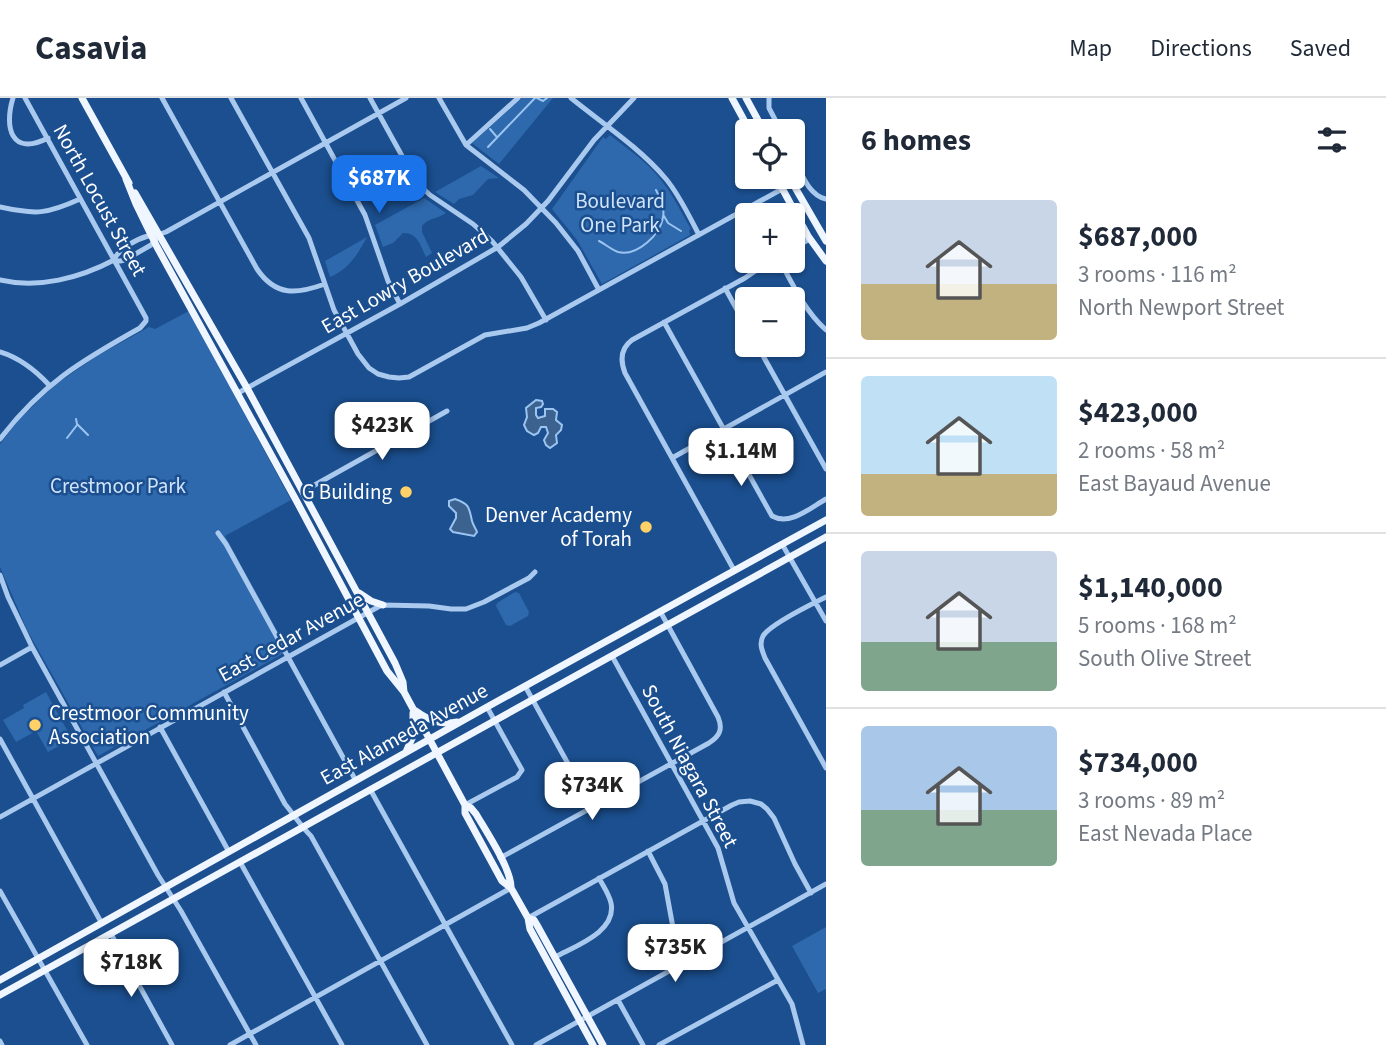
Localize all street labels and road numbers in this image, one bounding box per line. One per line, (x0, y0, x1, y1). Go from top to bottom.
street label: North Locust Street (46, 119, 154, 281)
street label: East Lowry Boulevard (316, 221, 494, 341)
street label: East Cedar Avenue (213, 585, 369, 689)
street label: East Alameda Avenue (315, 675, 493, 793)
street label: South Niagara Street (634, 679, 746, 853)

